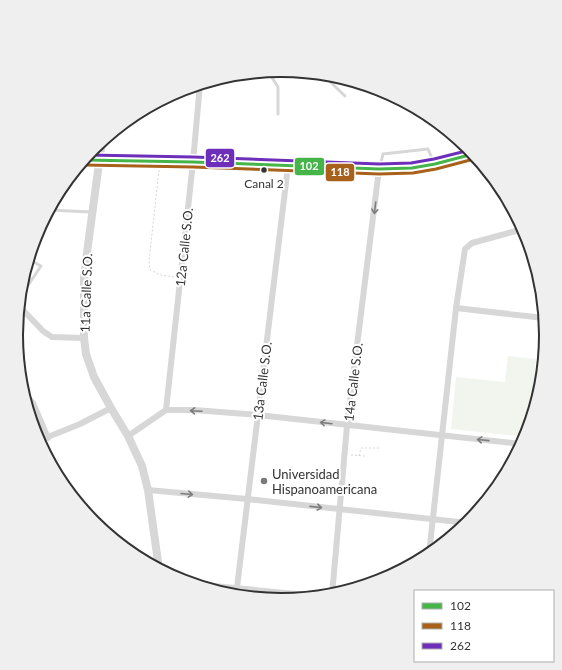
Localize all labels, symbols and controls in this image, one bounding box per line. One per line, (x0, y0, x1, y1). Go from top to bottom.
line badge: 262 (205, 148, 235, 168)
text: 262 (210, 151, 230, 164)
line badge: 102 (294, 157, 325, 176)
text: 102 (299, 159, 319, 172)
line badge: 118 (325, 163, 355, 182)
marker: Canal 2 (259, 165, 269, 175)
text: 118 (330, 165, 350, 178)
place label: Canal 2 (244, 176, 284, 191)
one-way arrow (371, 201, 378, 214)
street label: 12a Calle S.O. (172, 207, 196, 287)
street label: 11a Calle S.O. (77, 253, 95, 333)
street label: 13a Calle S.O. (249, 341, 275, 421)
street label: 14a Calle S.O. (340, 342, 366, 422)
one-way arrow (190, 407, 203, 414)
one-way arrow (320, 419, 333, 427)
one-way arrow (477, 437, 490, 444)
place label: Universidad Hispanoamericana (272, 466, 377, 497)
marker: Universidad Hispanoamericana (259, 476, 269, 486)
one-way arrow (180, 490, 193, 497)
one-way arrow (309, 503, 322, 510)
legend (414, 590, 554, 662)
text: 102 (450, 598, 471, 613)
text: 118 (450, 618, 471, 633)
text: 262 (450, 638, 471, 653)

